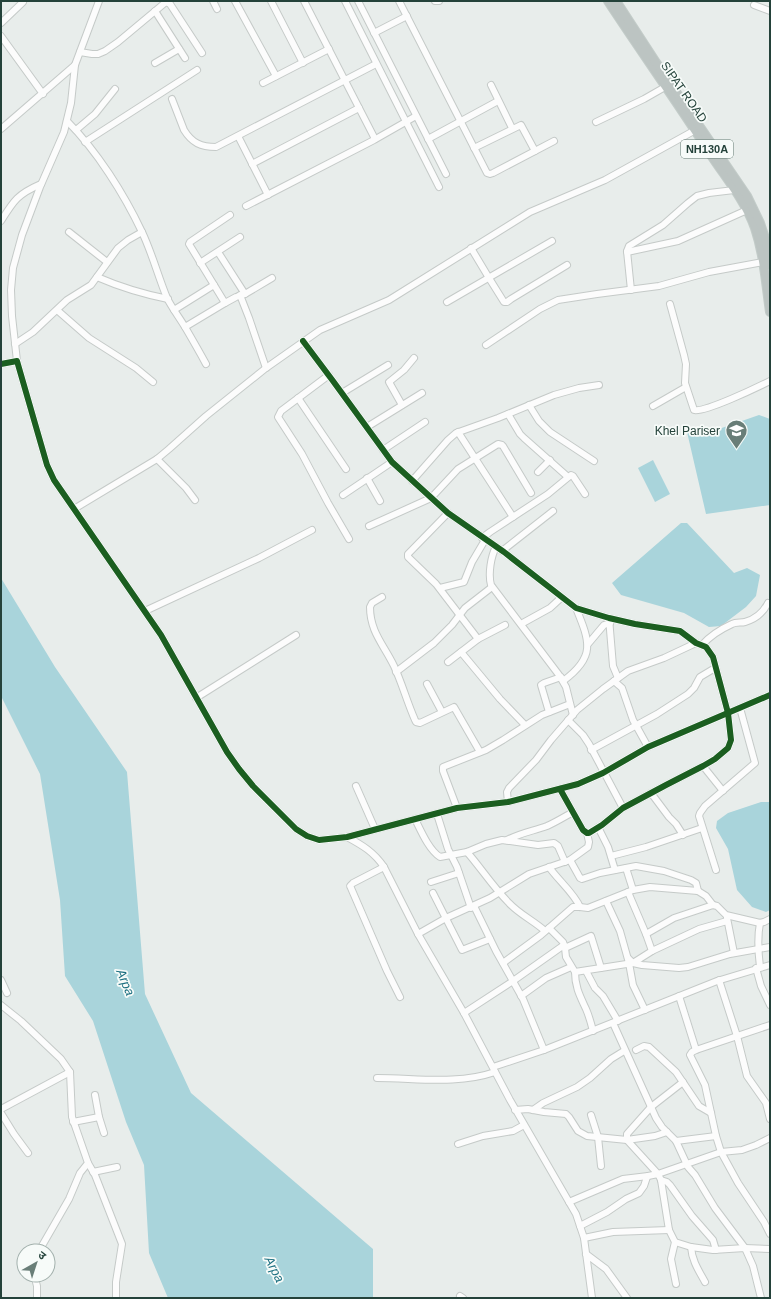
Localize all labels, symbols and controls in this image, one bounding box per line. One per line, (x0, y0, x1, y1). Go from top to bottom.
street label: SIPAT ROAD (658, 59, 710, 125)
road number: NH130A (681, 140, 733, 158)
school or university icon: Khel Pariser (723, 418, 749, 451)
place label: Khel Pariser (655, 424, 720, 438)
water label: Arpa (113, 966, 138, 998)
north arrow (16, 1243, 56, 1283)
text: उ (36, 1249, 49, 1262)
water label: Arpa (261, 1253, 287, 1285)

